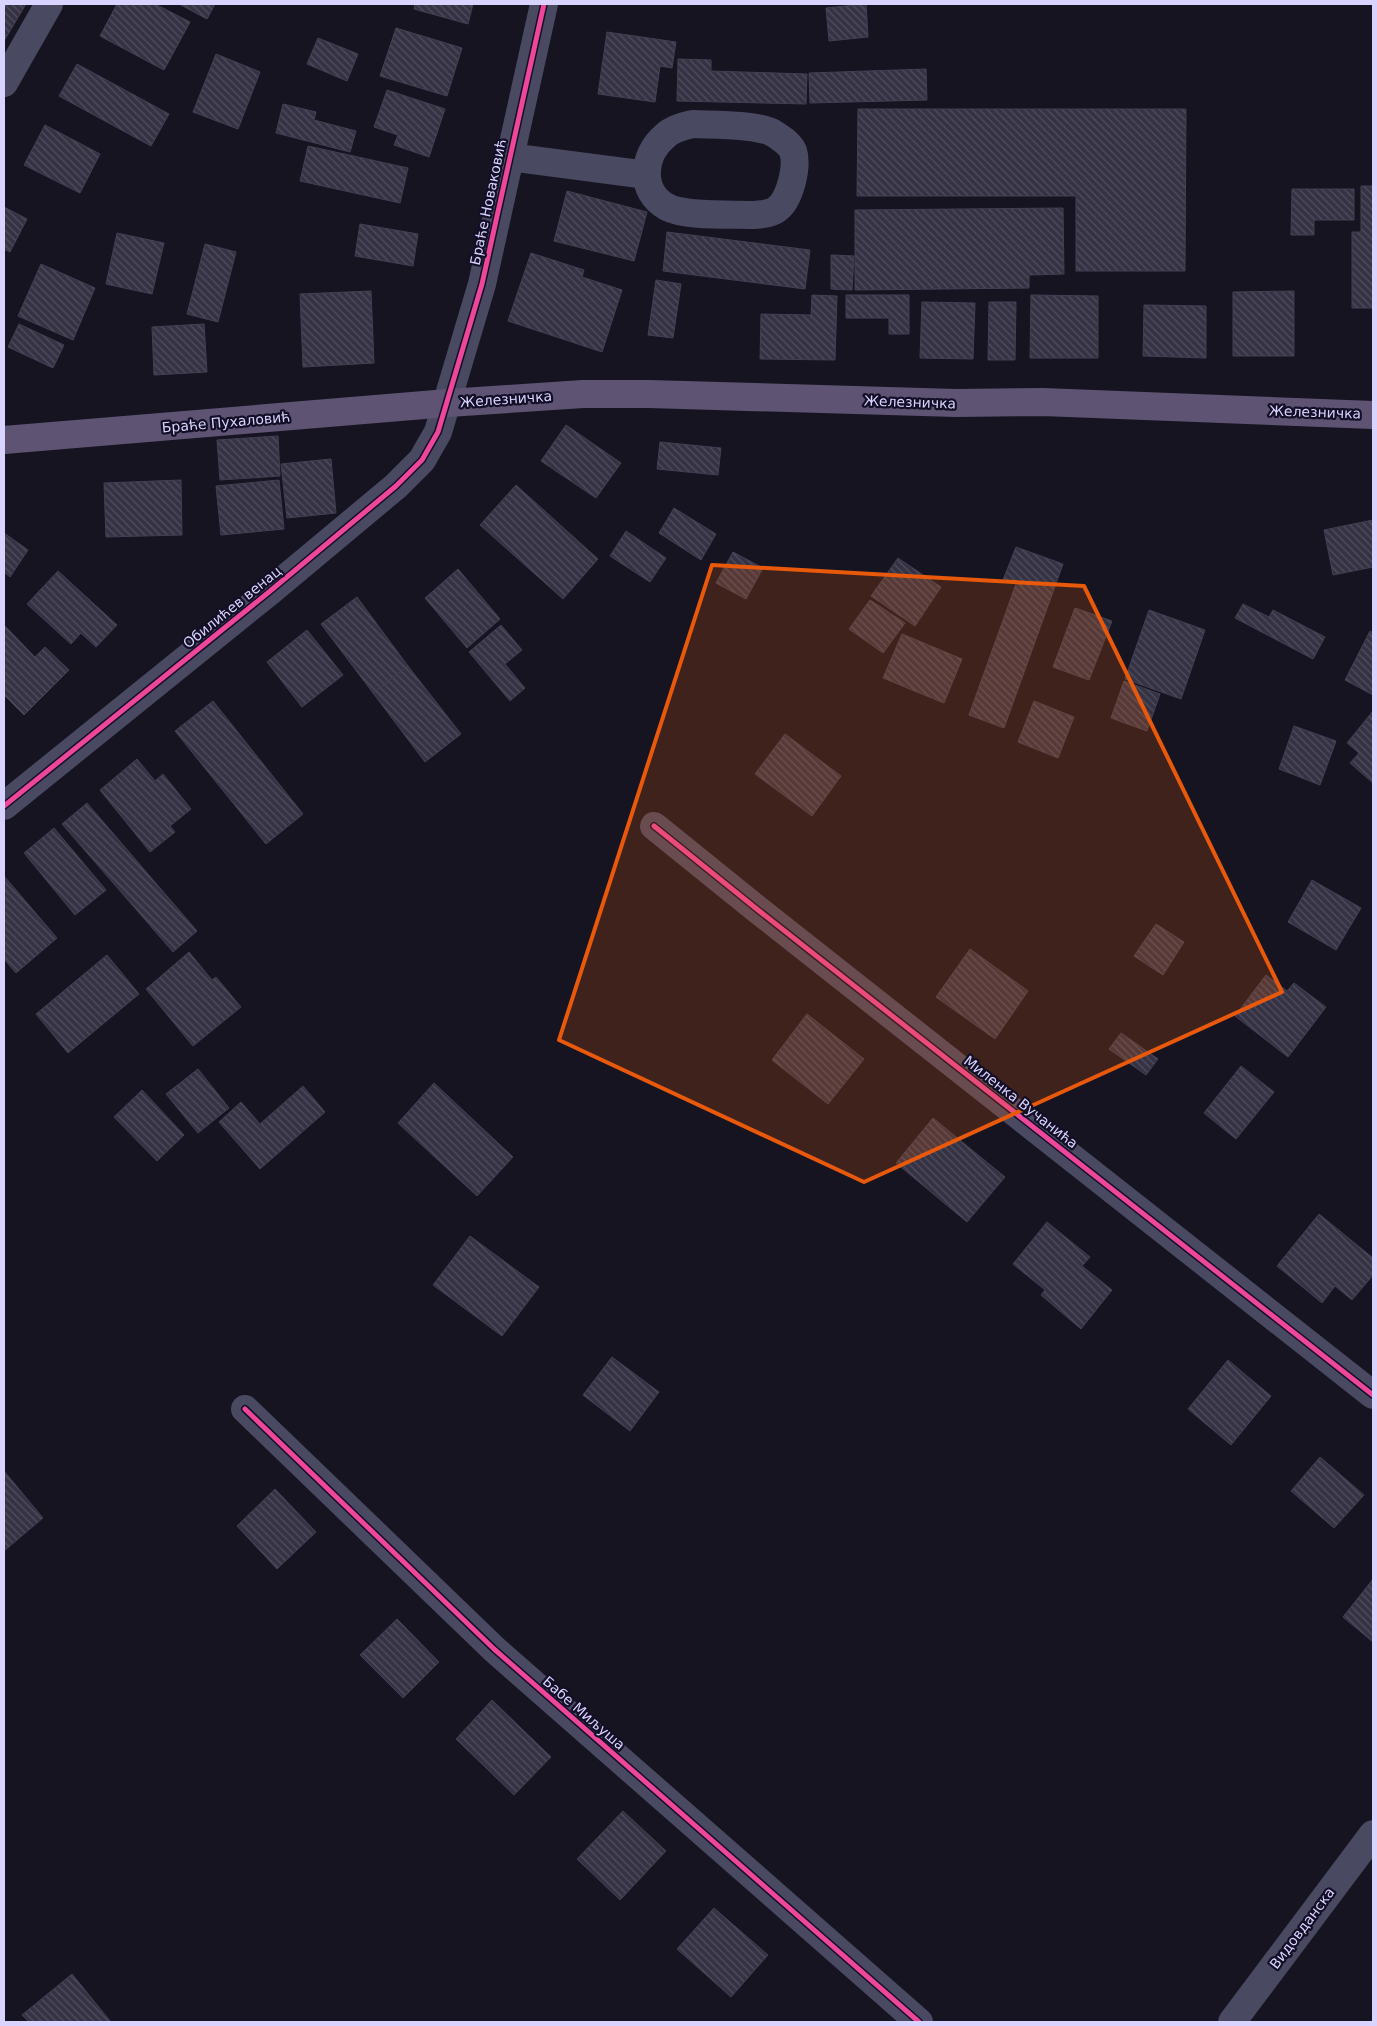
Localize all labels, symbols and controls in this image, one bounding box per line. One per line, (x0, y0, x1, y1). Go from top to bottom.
street label: Браће Новаковић (467, 137, 509, 267)
street label: Железничка (459, 388, 553, 410)
street label: Железничка (864, 392, 956, 412)
street label: Железничка (1269, 402, 1361, 422)
street label: Браће Пухаловић (161, 408, 291, 436)
street label: Обилићев венац (180, 563, 284, 651)
street label: Миленка Вучанића (961, 1053, 1081, 1151)
street label: Бабе Миљуша (540, 1673, 628, 1753)
street label: Видовданска (1266, 1884, 1338, 1972)

